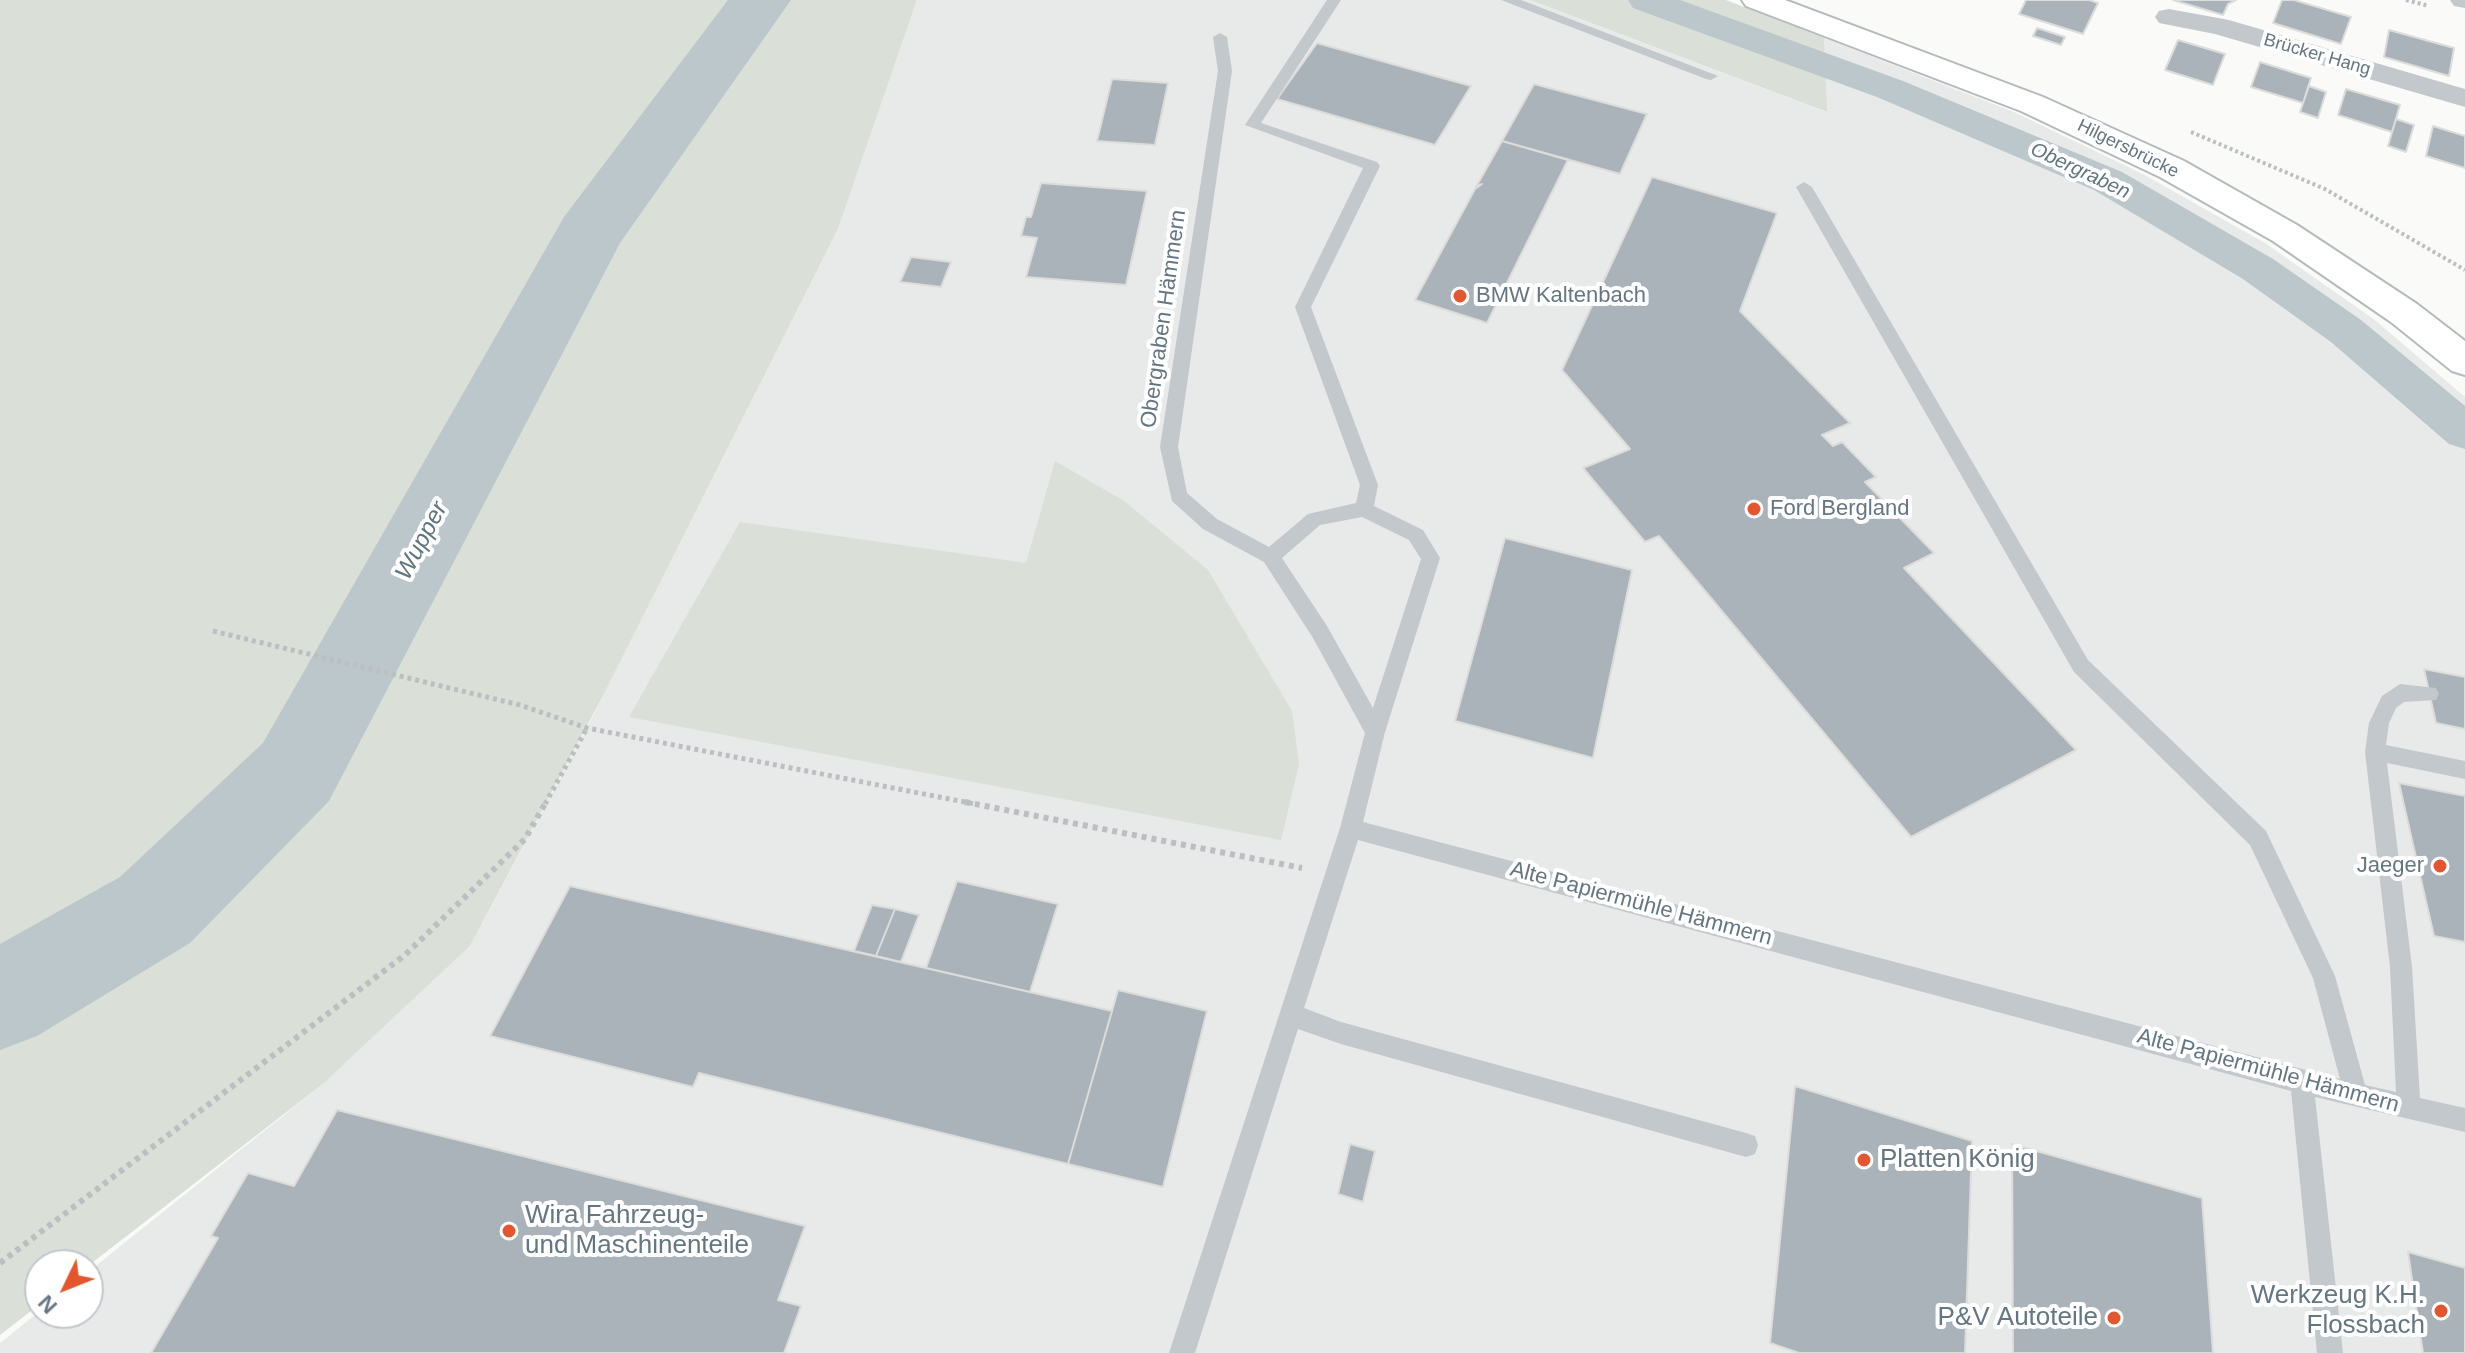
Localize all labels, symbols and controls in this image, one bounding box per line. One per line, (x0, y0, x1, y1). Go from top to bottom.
street label: Brücker Hang (2261, 29, 2373, 81)
street label: Hilgersbrücke (2074, 115, 2182, 183)
water label: Obergraben (2027, 138, 2133, 204)
street label: Obergraben Hämmern (1136, 208, 1192, 430)
place label: BMW Kaltenbach (1476, 283, 1646, 309)
marker: BMW Kaltenbach (1451, 287, 1469, 305)
place label: Ford Bergland (1770, 496, 1909, 522)
water label: Wupper (390, 497, 454, 585)
marker: Ford Bergland (1745, 500, 1763, 518)
place label: Jaeger (2357, 853, 2424, 879)
street label: Alte Papiermühle Hämmern (1507, 856, 1775, 952)
marker: Jaeger (2431, 857, 2449, 875)
street label: Alte Papiermühle Hämmern (2134, 1023, 2402, 1119)
place label: Platten König (1880, 1144, 2035, 1176)
marker: Platten König (1855, 1151, 1873, 1169)
place label: Wira Fahrzeug- und Maschinenteile (525, 1200, 749, 1262)
marker: Wira Fahrzeug- und Maschinenteile (500, 1222, 518, 1240)
north arrow (24, 1249, 104, 1329)
place label: Werkzeug K.H. Flossbach (2251, 1280, 2425, 1342)
text: N (33, 1290, 62, 1319)
place label: P&V Autoteile (1938, 1302, 2098, 1334)
marker: Werkzeug K.H. Flossbach (2432, 1302, 2450, 1320)
marker: P&V Autoteile (2105, 1309, 2123, 1327)

